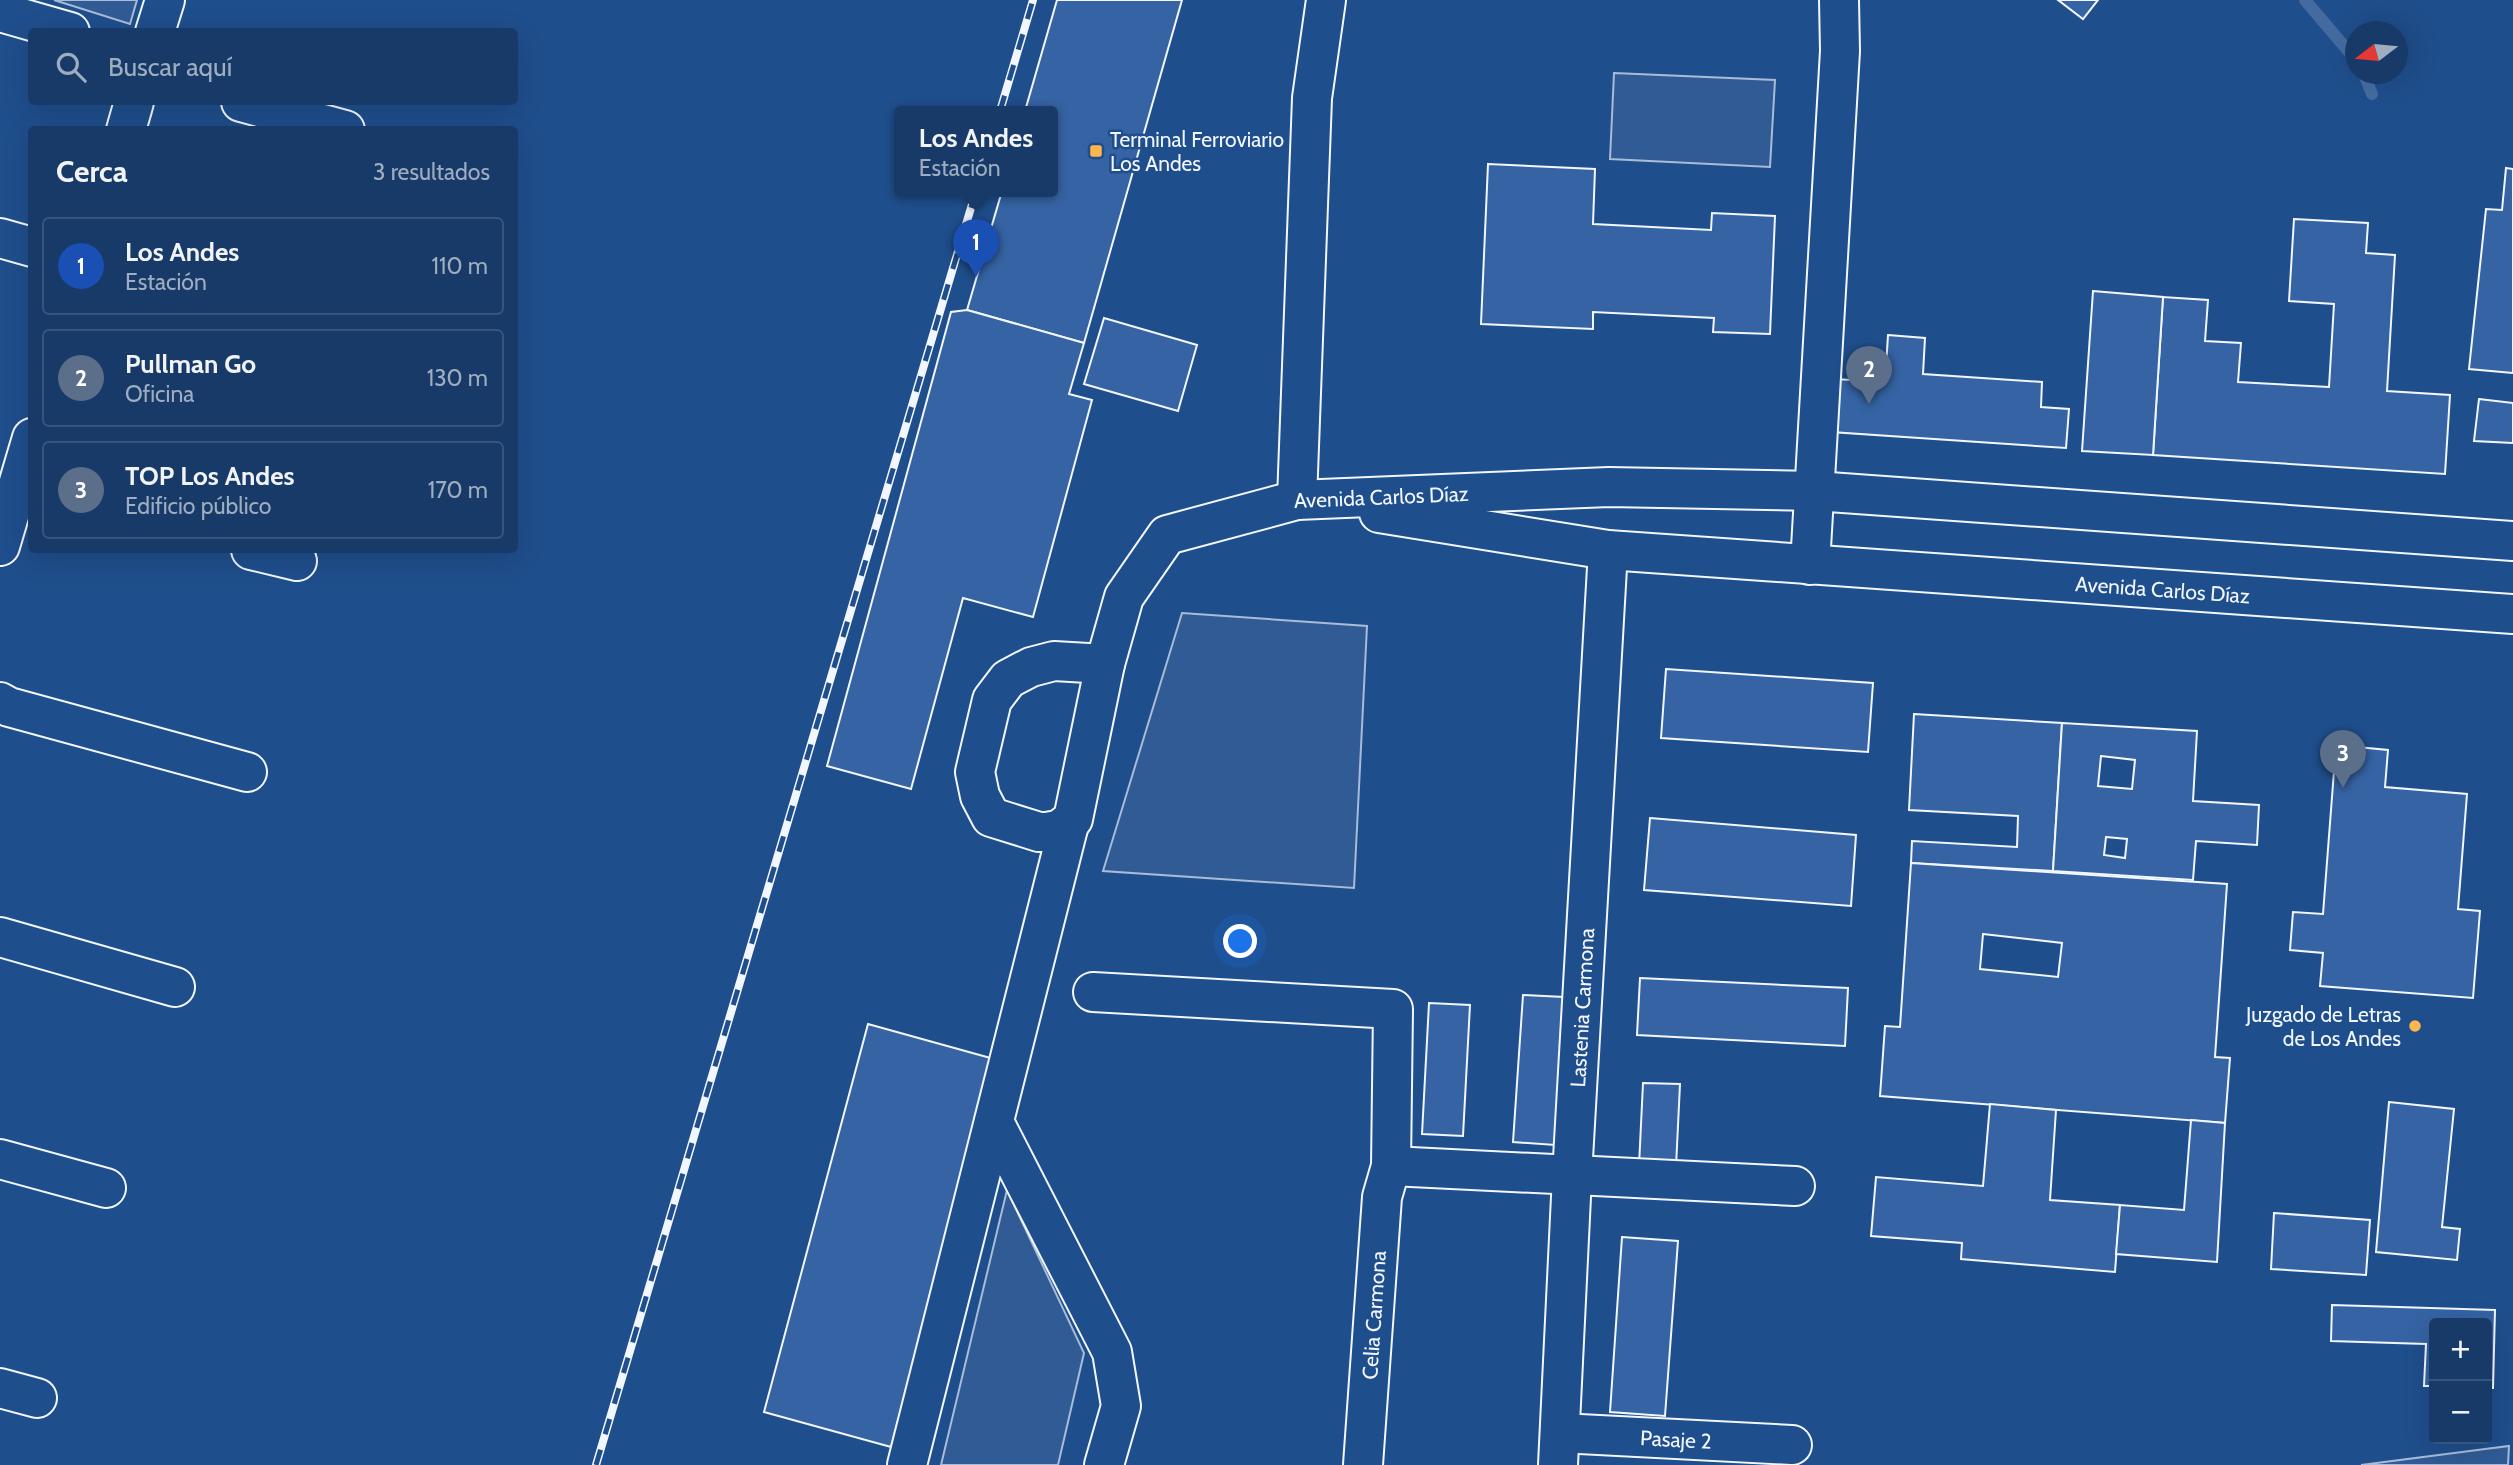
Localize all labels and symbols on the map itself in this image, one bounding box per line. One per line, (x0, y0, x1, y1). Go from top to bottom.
north arrow (2345, 21, 2408, 84)
place label: Terminal Ferroviario Los Andes (1110, 127, 1284, 176)
marker: Terminal Ferroviario Los Andes (1088, 143, 1104, 159)
pin: 1 (953, 219, 999, 277)
pin: 2 (1846, 346, 1892, 404)
street label: Avenida Carlos Díaz (1293, 480, 1469, 513)
street label: Avenida Carlos Díaz (2075, 571, 2251, 608)
pin: 3 (2320, 730, 2366, 788)
your location (1223, 924, 1257, 958)
street label: Lastenia Carmona (1565, 927, 1599, 1088)
place label: Juzgado de Letras de Los Andes (2245, 1002, 2401, 1051)
marker: Juzgado de Letras de Los Andes (2407, 1018, 2423, 1034)
street label: Celia Carmona (1357, 1250, 1391, 1380)
street label: Pasaje 2 (1639, 1425, 1712, 1453)

